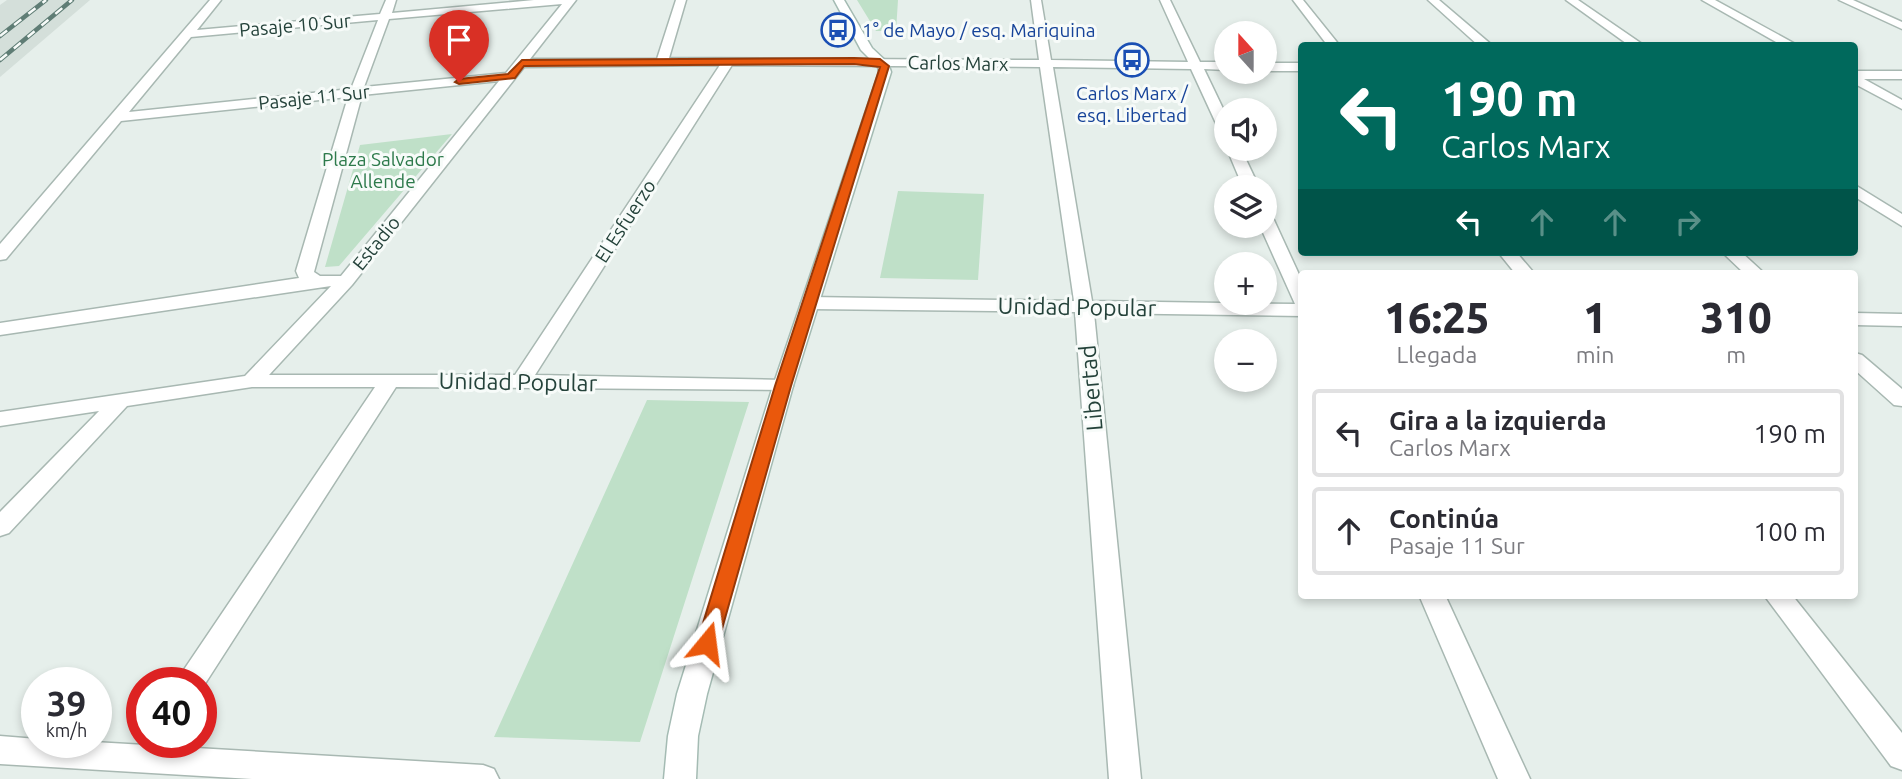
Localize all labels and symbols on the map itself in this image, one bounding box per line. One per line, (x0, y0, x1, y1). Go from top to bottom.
street label: Pasaje 10 Sur (238, 9, 352, 41)
pin (429, 10, 489, 82)
bus stop icon: 1° de Mayo / esq. Mariquina (819, 11, 857, 49)
place label: 1° de Mayo / esq. Mariquina (862, 19, 1096, 41)
north arrow (1214, 21, 1278, 84)
bus stop icon: Carlos Marx / esq. Libertad (1113, 41, 1151, 79)
street label: Carlos Marx (907, 51, 1009, 75)
street label: Pasaje 11 Sur (257, 80, 371, 114)
place label: Carlos Marx / esq. Libertad (1076, 82, 1189, 126)
park label: Plaza Salvador Allende (322, 148, 444, 192)
street label: El Esfuerzo (590, 175, 660, 267)
street label: Estadio (348, 212, 404, 274)
street label: Unidad Popular (998, 293, 1157, 320)
street label: Libertad (1074, 344, 1107, 432)
street label: Unidad Popular (439, 368, 598, 395)
position arrow (670, 606, 744, 680)
speed limit sign: 40 (126, 667, 217, 758)

